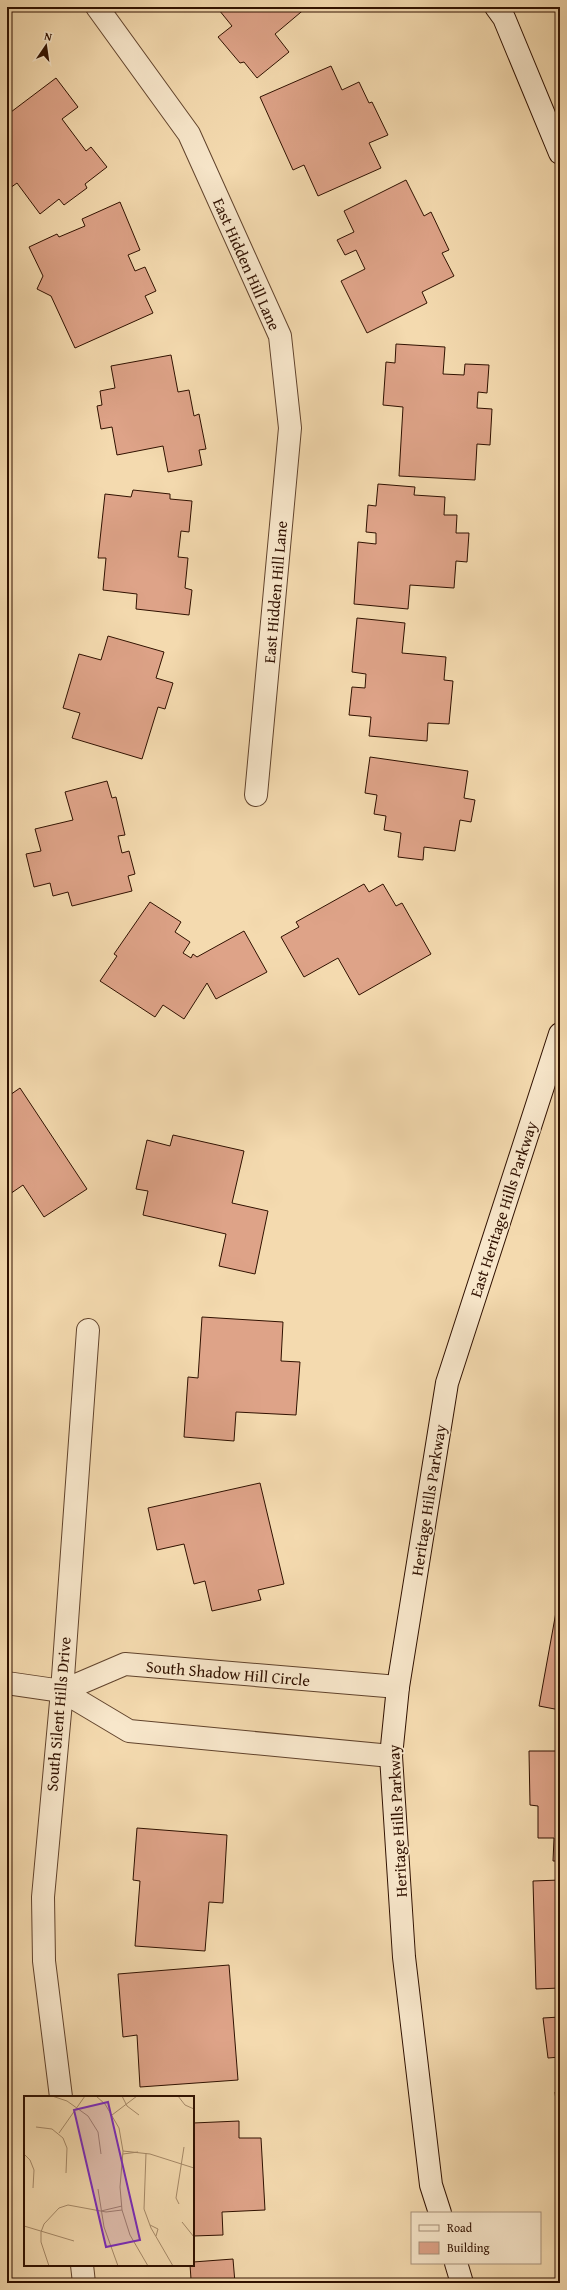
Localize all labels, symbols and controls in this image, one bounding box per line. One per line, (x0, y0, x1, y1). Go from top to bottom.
north arrow (26, 26, 66, 66)
text: N (43, 28, 54, 45)
street label: East Hidden Hill Lane (207, 194, 287, 334)
street label: East Hidden Hill Lane (257, 520, 293, 664)
street label: East Heritage Hills Parkway (463, 1118, 543, 1300)
street label: Heritage Hills Parkway (404, 1423, 452, 1577)
street label: South Silent Hills Drive (39, 1636, 77, 1792)
street label: South Shadow Hill Circle (145, 1654, 311, 1692)
street label: Heritage Hills Parkway (381, 1744, 413, 1898)
inset map (24, 2096, 194, 2266)
legend (411, 2212, 541, 2264)
text: Road (447, 2219, 473, 2236)
text: Building (447, 2239, 490, 2256)

